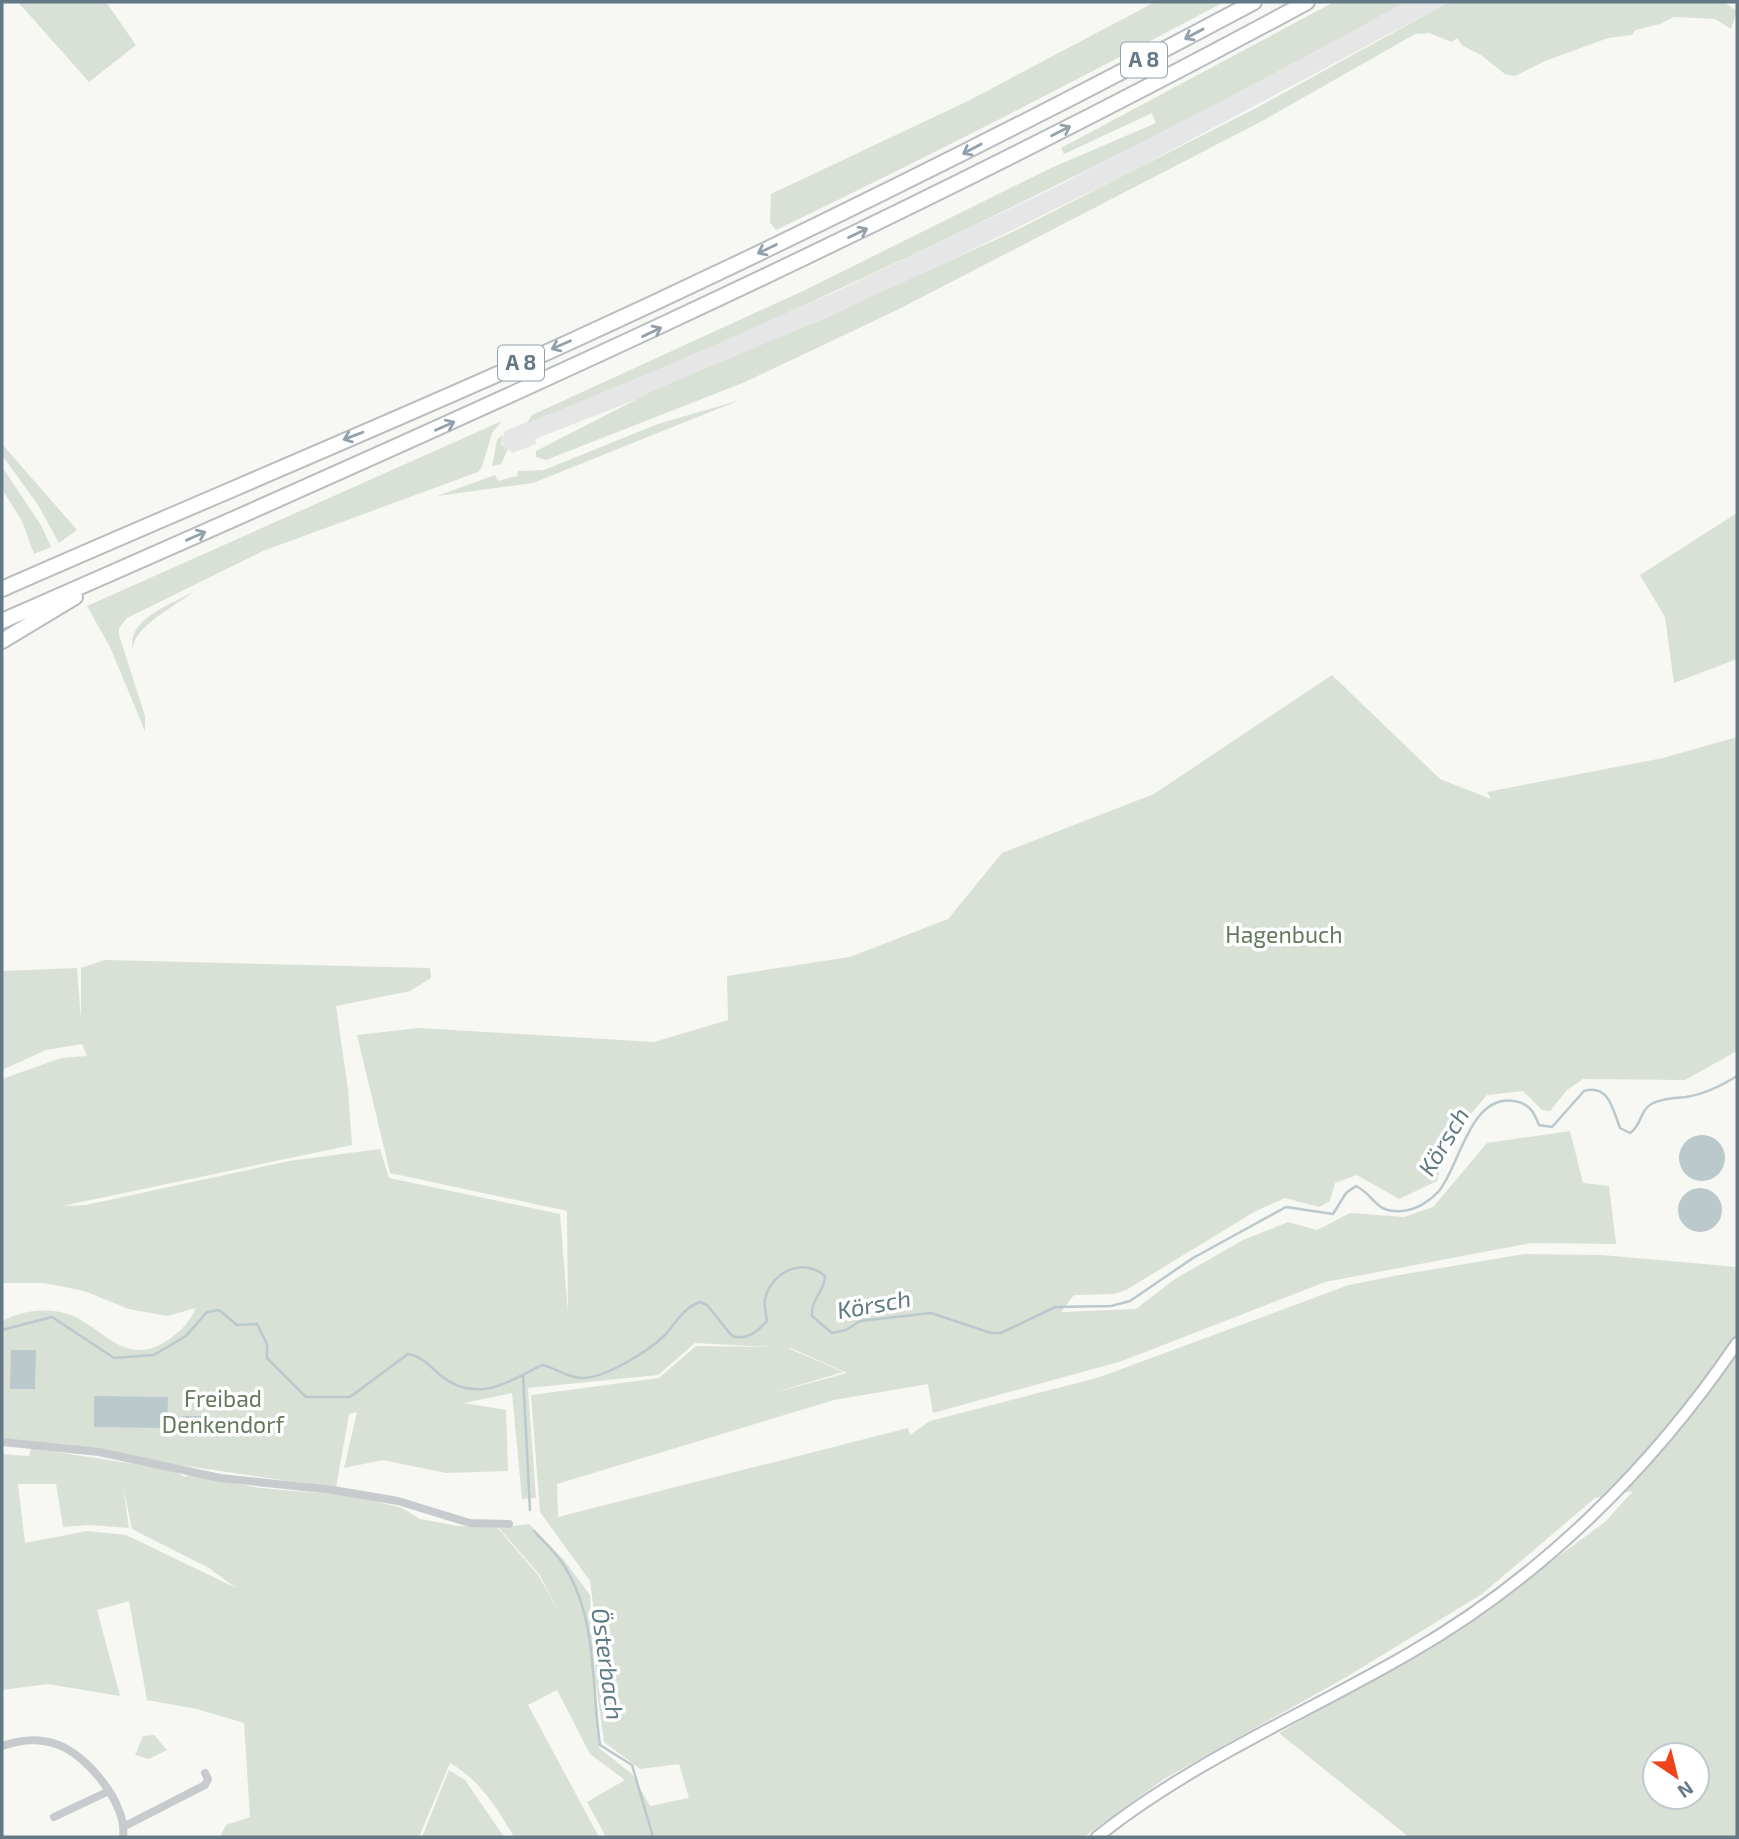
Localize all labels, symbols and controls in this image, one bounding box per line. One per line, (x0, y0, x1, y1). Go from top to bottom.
one-way arrow (1184, 27, 1205, 41)
road number: A 8 (1121, 42, 1167, 78)
one-way arrow (1050, 124, 1071, 138)
one-way arrow (962, 142, 983, 156)
one-way arrow (847, 226, 868, 239)
one-way arrow (757, 242, 778, 256)
one-way arrow (641, 324, 662, 338)
one-way arrow (551, 339, 572, 352)
road number: A 8 (498, 346, 544, 380)
one-way arrow (434, 419, 455, 432)
one-way arrow (342, 431, 364, 444)
one-way arrow (185, 529, 206, 542)
park label: Hagenbuch (1225, 920, 1343, 948)
water label: Körsch (1411, 1102, 1474, 1181)
water label: Körsch (835, 1283, 913, 1324)
park label: Freibad Denkendorf (162, 1384, 285, 1438)
water label: Österbach (586, 1606, 631, 1722)
north arrow (1641, 1741, 1711, 1811)
text: N (1674, 1777, 1698, 1804)

